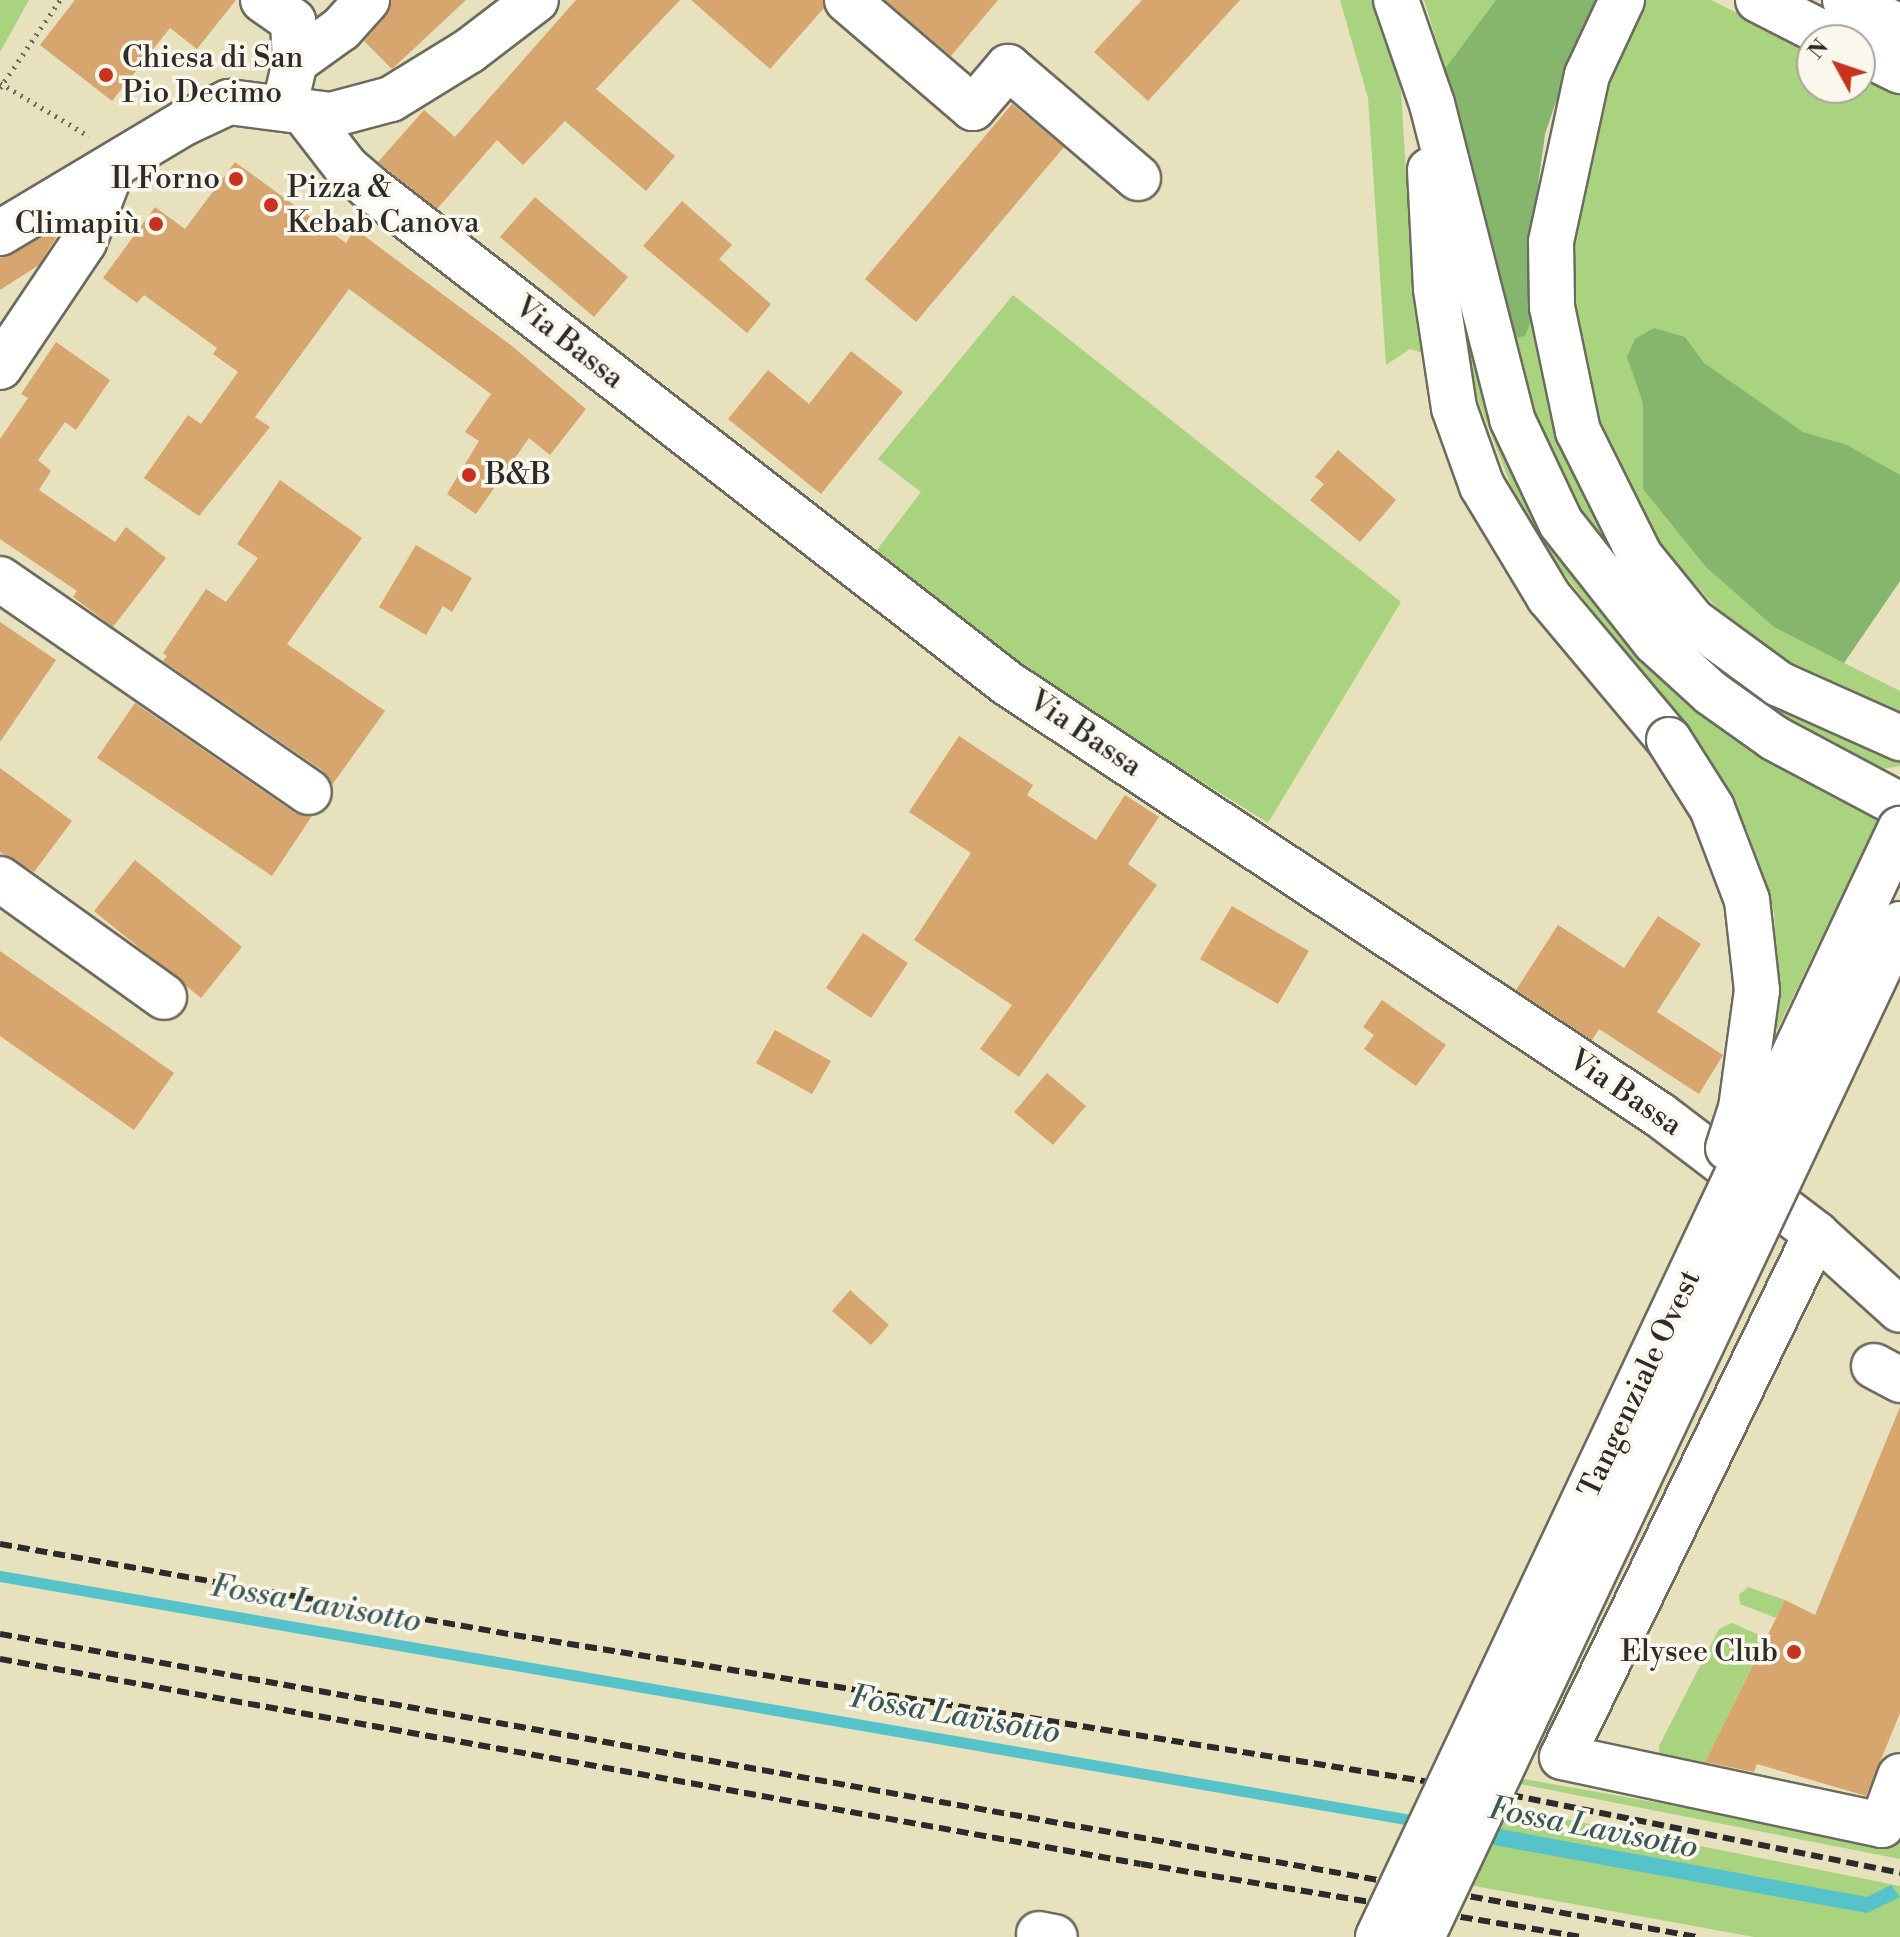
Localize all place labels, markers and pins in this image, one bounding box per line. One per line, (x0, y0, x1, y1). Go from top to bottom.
place label: Chiesa di San Pio Decimo (122, 40, 303, 110)
marker: Chiesa di San Pio Decimo (97, 66, 115, 84)
place label: Il Forno (111, 161, 220, 197)
marker: Il Forno (227, 170, 245, 188)
place label: Pizza & Kebab Canova (287, 170, 479, 240)
marker: Pizza & Kebab Canova (262, 196, 280, 214)
place label: Climapiù (15, 206, 140, 242)
marker: Climapiù (147, 215, 165, 233)
place label: B&B (485, 457, 551, 493)
marker: B&B (460, 466, 478, 484)
place label: Elysee Club (1620, 1634, 1778, 1670)
marker: Elysee Club (1785, 1643, 1803, 1661)

